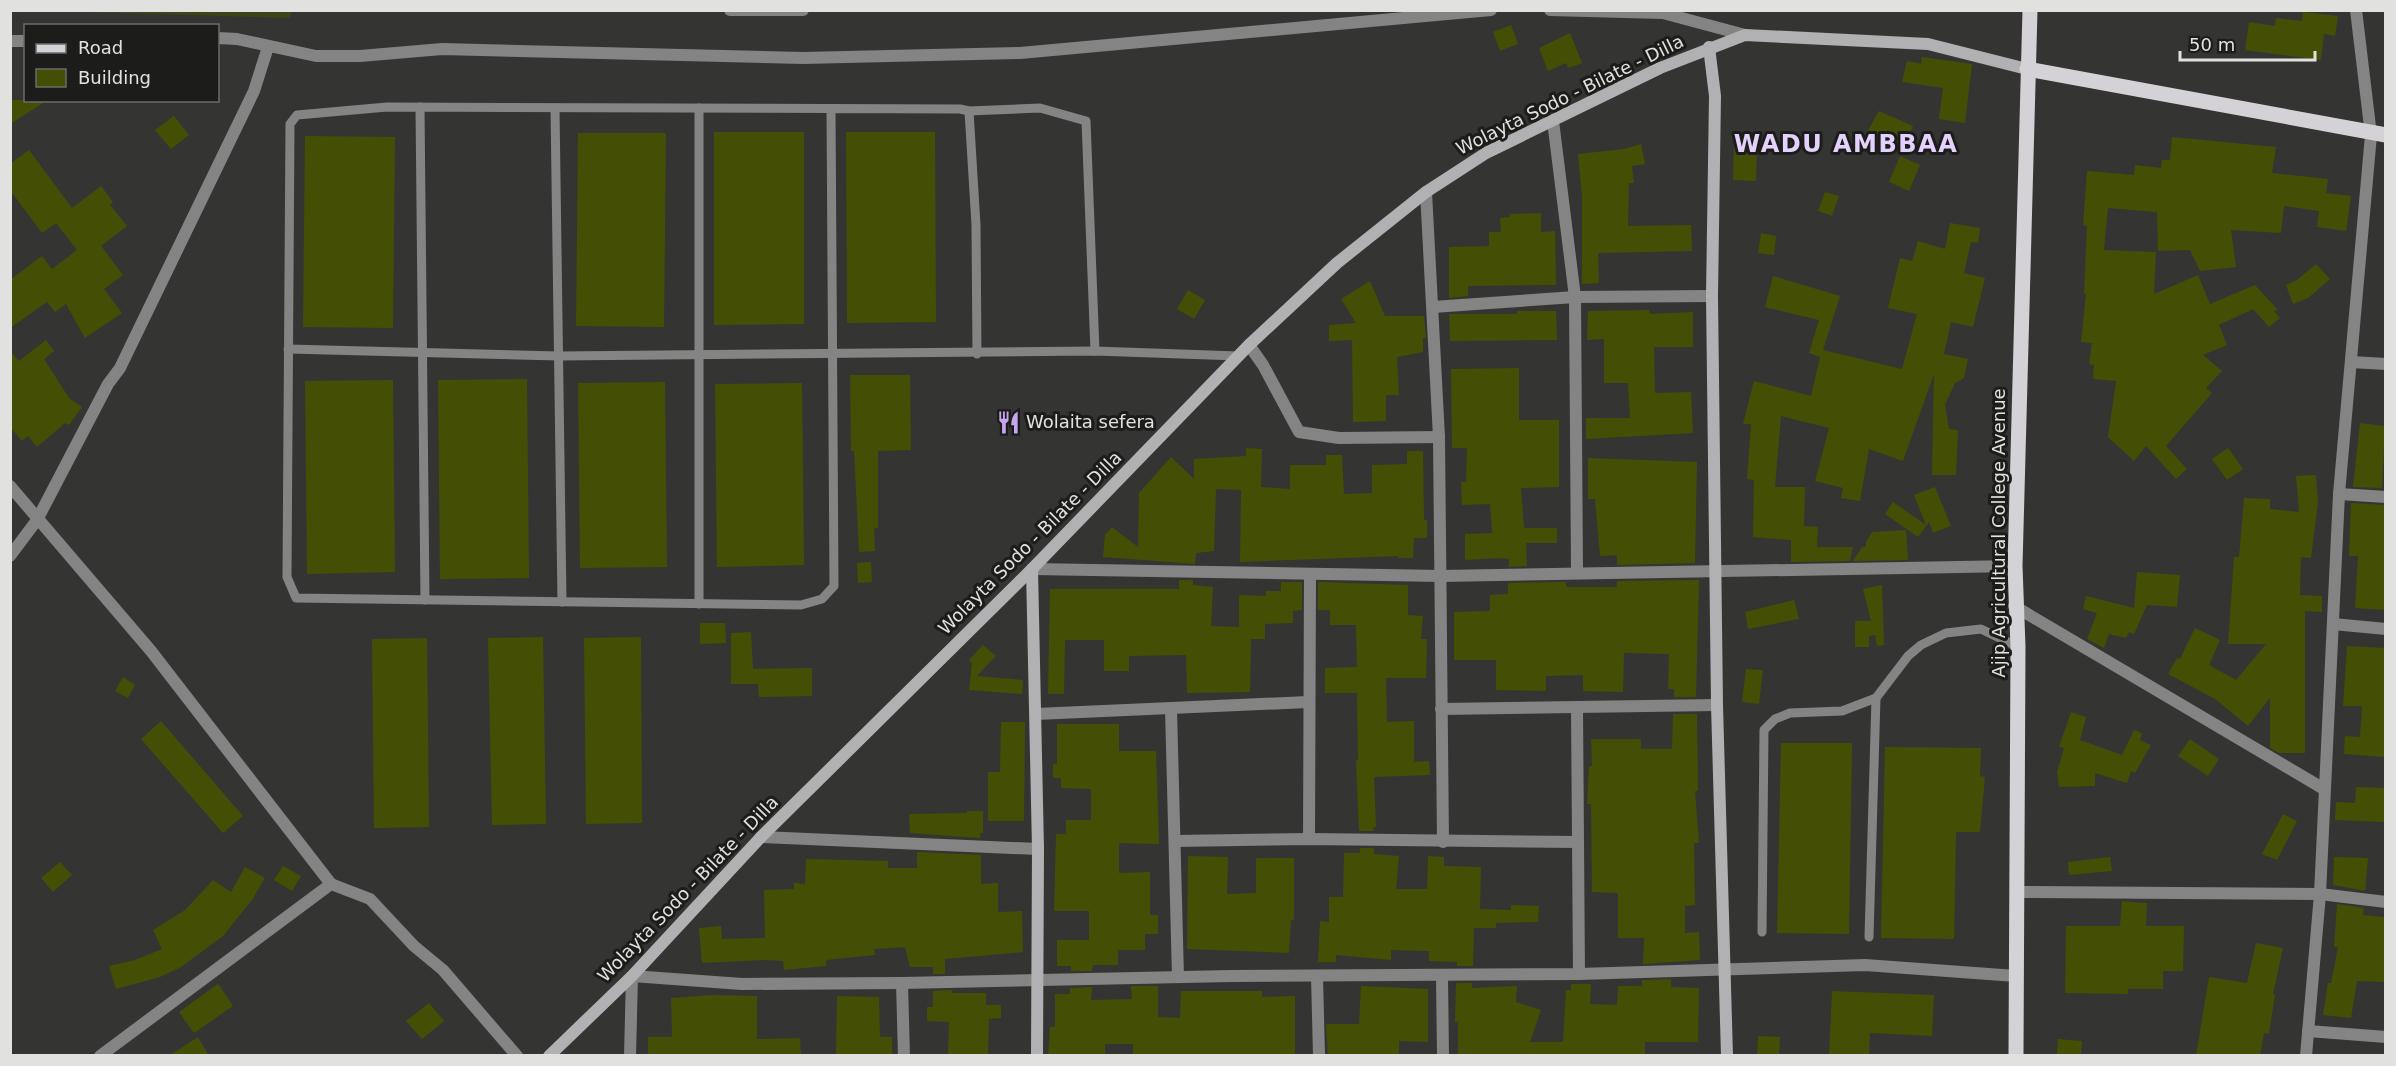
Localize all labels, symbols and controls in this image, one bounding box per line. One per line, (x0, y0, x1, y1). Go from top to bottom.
legend (24, 24, 219, 102)
scale bar (2180, 24, 2315, 62)
street label: Wolayta Sodo - Bilate - Dilla (1453, 30, 1687, 159)
text: 50 m (2189, 34, 2235, 55)
text: Road (78, 37, 123, 58)
text: Building (78, 67, 151, 88)
district label: WADU AMBBAA (1734, 130, 1958, 158)
street label: Ajip Agricultural College Avenue (1988, 388, 2009, 678)
restaurant icon: Wolaita sefera (995, 409, 1021, 435)
place label: Wolaita sefera (1026, 411, 1155, 432)
street label: Wolayta Sodo - Bilate - Dilla (934, 447, 1126, 639)
street label: Wolayta Sodo - Bilate - Dilla (593, 791, 782, 986)

